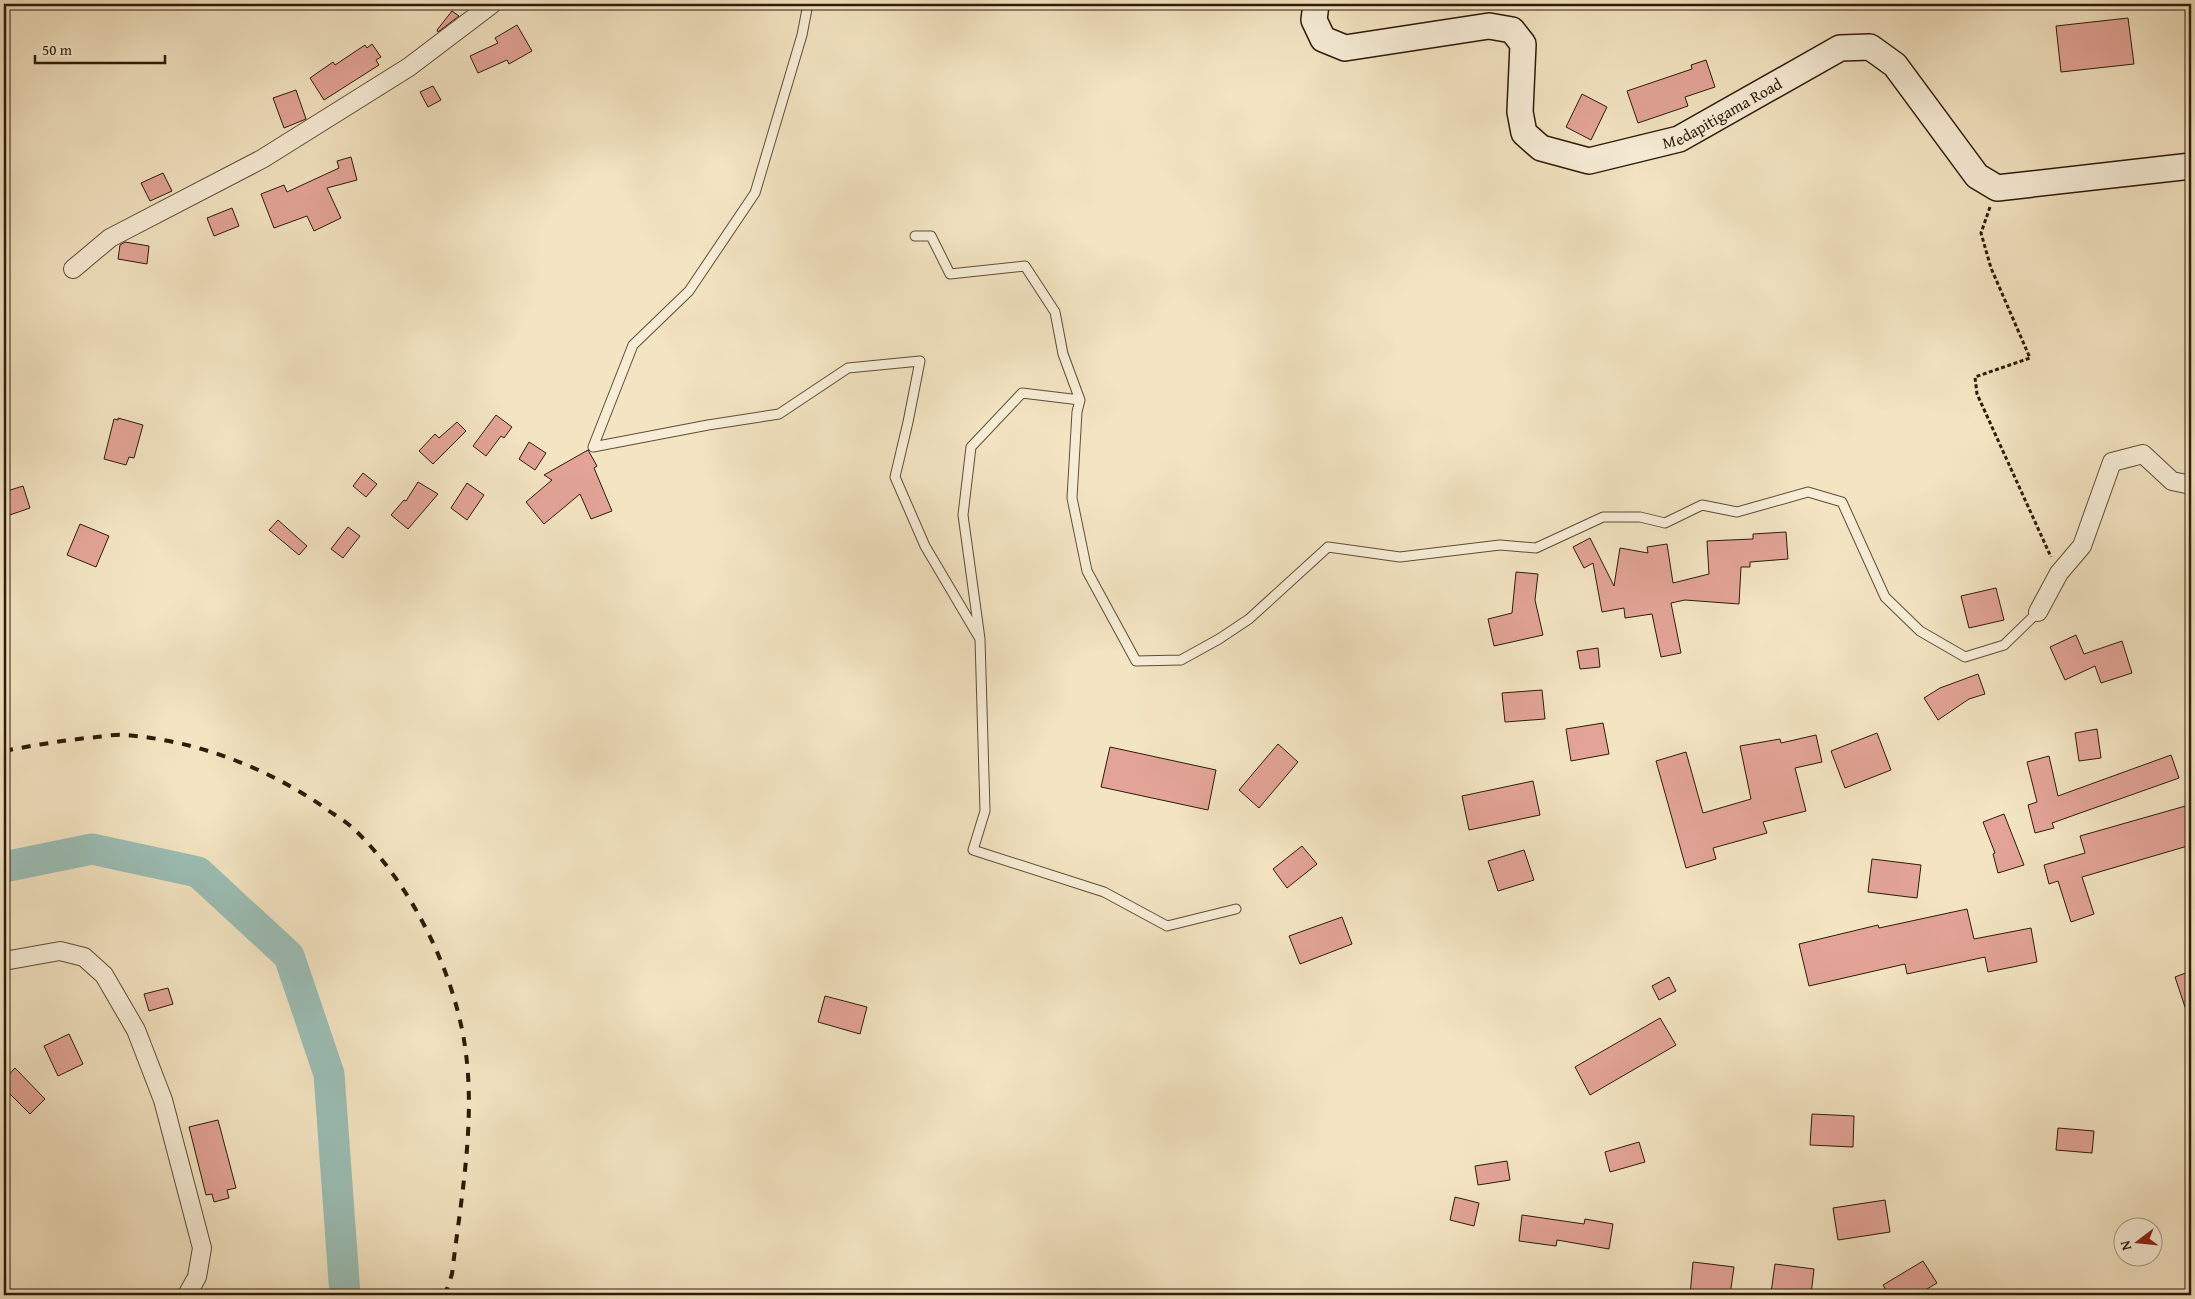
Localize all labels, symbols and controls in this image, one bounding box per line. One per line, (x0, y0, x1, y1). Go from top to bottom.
scale bar (35, 32, 165, 64)
text: 50 m (42, 39, 73, 60)
street label: Medapitigama Road (1660, 71, 1787, 155)
north arrow (2112, 1216, 2162, 1266)
text: N (2114, 1238, 2136, 1253)

